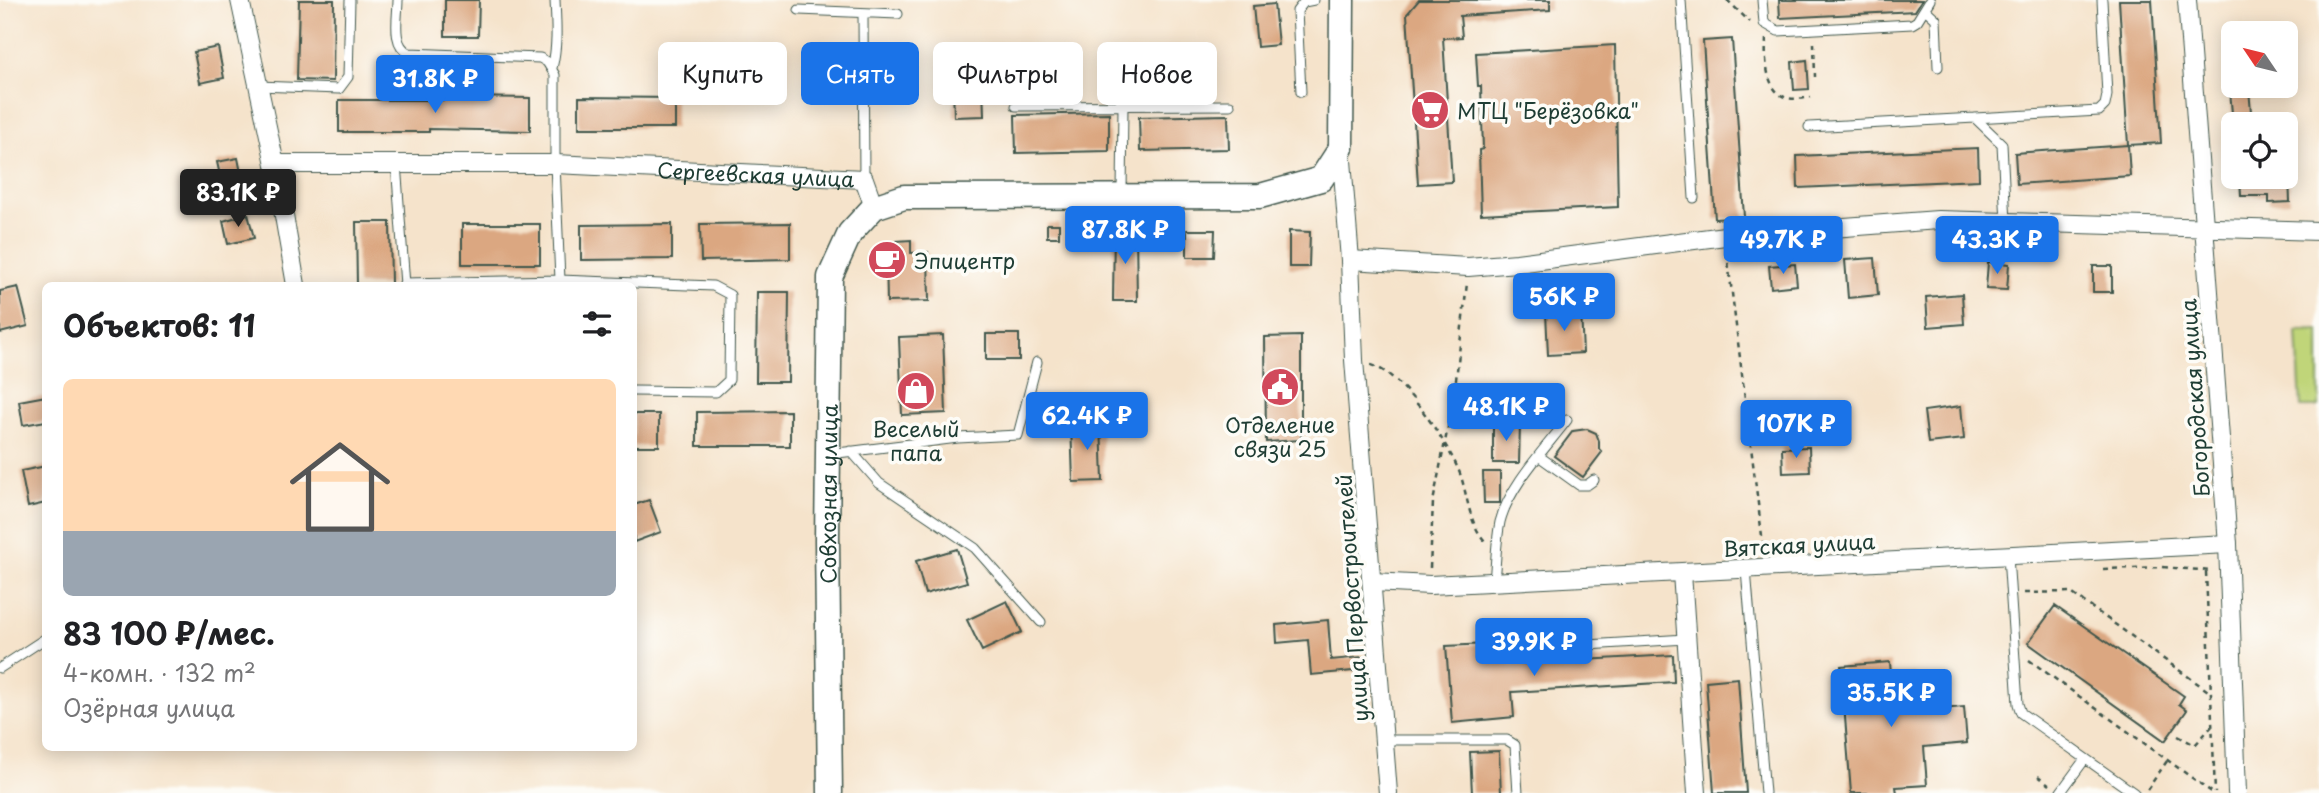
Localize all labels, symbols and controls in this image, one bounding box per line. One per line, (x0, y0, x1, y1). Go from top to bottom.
north arrow (2221, 21, 2298, 98)
map controls (2221, 21, 2298, 189)
chip: Купить (658, 42, 787, 105)
chip: Снять (801, 42, 919, 105)
chip: Фильтры (933, 42, 1083, 105)
chip: Новое (1097, 42, 1217, 105)
pin: 31.8K ₽ (370, 55, 500, 115)
text: 31.8K ₽ (392, 60, 478, 95)
supermarket icon: МТЦ "Берёзовка" (1409, 89, 1451, 131)
place label: МТЦ "Берёзовка" (1457, 94, 1639, 126)
button: locate (2221, 112, 2298, 189)
street label: Сергеевская улица (656, 153, 856, 195)
pin: 83.1K ₽ (173, 170, 303, 229)
text: 83.1K ₽ (196, 174, 280, 209)
pin: 87.8K ₽ (1060, 206, 1190, 266)
text: 87.8K ₽ (1081, 211, 1169, 246)
pin: 49.7K ₽ (1718, 216, 1848, 276)
pin: 43.3K ₽ (1932, 216, 2062, 276)
text: 49.7K ₽ (1740, 221, 1826, 256)
text: 43.3K ₽ (1952, 221, 2042, 256)
cafe icon: Эпицентр (866, 239, 908, 281)
place label: Эпицентр (914, 244, 1015, 276)
pin: 56K ₽ (1515, 274, 1613, 333)
text: 56K ₽ (1529, 278, 1599, 313)
street label: Богородская улица (2171, 297, 2217, 498)
text: Объектов: 11 (63, 302, 256, 347)
icon: filters (578, 305, 616, 343)
public building icon: Отделение связи 25 (1259, 366, 1301, 408)
shop icon: Веселый папа (895, 370, 937, 412)
pin: 48.1K ₽ (1441, 384, 1571, 443)
text: 48.1K ₽ (1463, 388, 1549, 423)
pin: 62.4K ₽ (1022, 392, 1152, 452)
text: 62.4K ₽ (1042, 397, 1132, 432)
pin: 107K ₽ (1739, 400, 1853, 460)
street label: Совхозная улица (811, 403, 845, 584)
text: 107K ₽ (1757, 405, 1835, 440)
place label: Отделение связи 25 (1225, 408, 1335, 464)
place label: Веселый папа (872, 412, 960, 468)
icon: home (277, 424, 403, 550)
street label: улица Первостроителей (1326, 473, 1376, 723)
street label: Вятская улица (1722, 524, 1877, 564)
text: 83 100 ₽/мес. (63, 610, 275, 655)
pin: 39.9K ₽ (1469, 618, 1599, 678)
text: 39.9K ₽ (1491, 623, 1577, 658)
text: 4-комн. · 132 m² (63, 655, 256, 690)
pin: 35.5K ₽ (1826, 670, 1956, 729)
text: 35.5K ₽ (1847, 674, 1935, 709)
text: Озёрная улица (63, 690, 235, 725)

